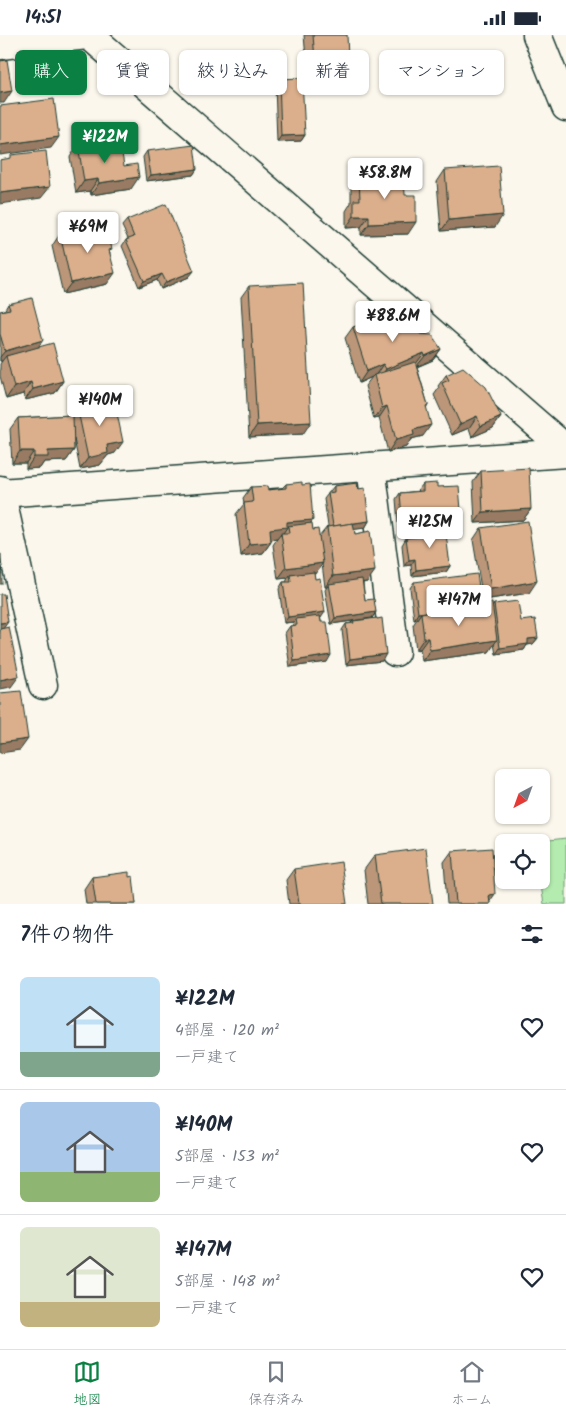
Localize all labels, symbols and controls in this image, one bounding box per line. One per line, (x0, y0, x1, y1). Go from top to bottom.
text: 14:51 (25, 3, 61, 33)
chip: 購入 (15, 50, 87, 95)
chip: 賃貸 (97, 50, 169, 95)
chip: 絞り込み (179, 50, 287, 95)
chip: 新着 (297, 50, 369, 95)
chip: マンション (379, 50, 504, 95)
pin: ¥122M (70, 121, 140, 164)
text: ¥122M (82, 125, 128, 150)
pin: ¥58.8M (344, 157, 426, 200)
text: ¥58.8M (359, 161, 411, 186)
pin: ¥69M (58, 211, 118, 254)
text: ¥69M (69, 215, 107, 240)
pin: ¥88.6M (352, 301, 434, 343)
text: ¥88.6M (366, 304, 420, 329)
pin: ¥140M (65, 385, 135, 427)
text: ¥140M (78, 388, 122, 413)
pin: ¥125M (395, 507, 465, 549)
text: ¥125M (408, 510, 452, 535)
pin: ¥147M (424, 585, 494, 627)
text: ¥147M (437, 588, 481, 613)
north arrow (495, 769, 550, 824)
map controls (495, 769, 550, 889)
button: locate (495, 834, 550, 889)
text: 7件の物件 (20, 919, 114, 952)
icon: filters (518, 920, 546, 948)
text: ¥122M (175, 983, 235, 1016)
icon: home (60, 997, 120, 1057)
icon: heart (518, 1013, 546, 1041)
text: 4部屋 · 120 m² (175, 1018, 279, 1043)
text: 一戸建て (175, 1045, 239, 1070)
text: ¥140M (175, 1109, 232, 1142)
icon: home (60, 1122, 120, 1182)
icon: heart (518, 1138, 546, 1166)
text: 5部屋 · 153 m² (175, 1144, 279, 1169)
text: 一戸建て (175, 1171, 239, 1196)
text: ¥147M (175, 1234, 232, 1267)
icon: home (60, 1247, 120, 1307)
icon: heart (518, 1263, 546, 1291)
text: 5部屋 · 148 m² (175, 1269, 280, 1294)
text: 一戸建て (175, 1296, 239, 1321)
tab: 地図 (73, 1358, 101, 1411)
tab: 保存済み (248, 1358, 304, 1411)
tab: ホーム (451, 1358, 493, 1411)

